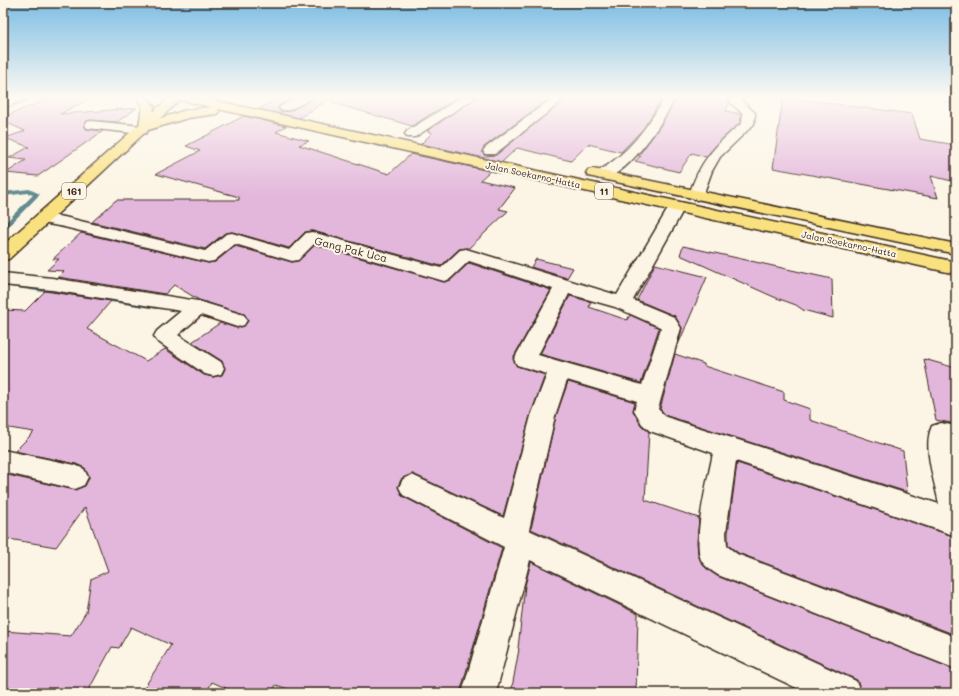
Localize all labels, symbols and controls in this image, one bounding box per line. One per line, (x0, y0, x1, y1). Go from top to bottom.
street label: Jalan Soekarno-Hatta (484, 160, 582, 191)
road number: 161 (62, 183, 86, 199)
road number: 11 (595, 183, 613, 199)
street label: Jalan Soekarno-Hatta (800, 229, 898, 260)
street label: Gang Pak Uca (313, 233, 389, 265)

